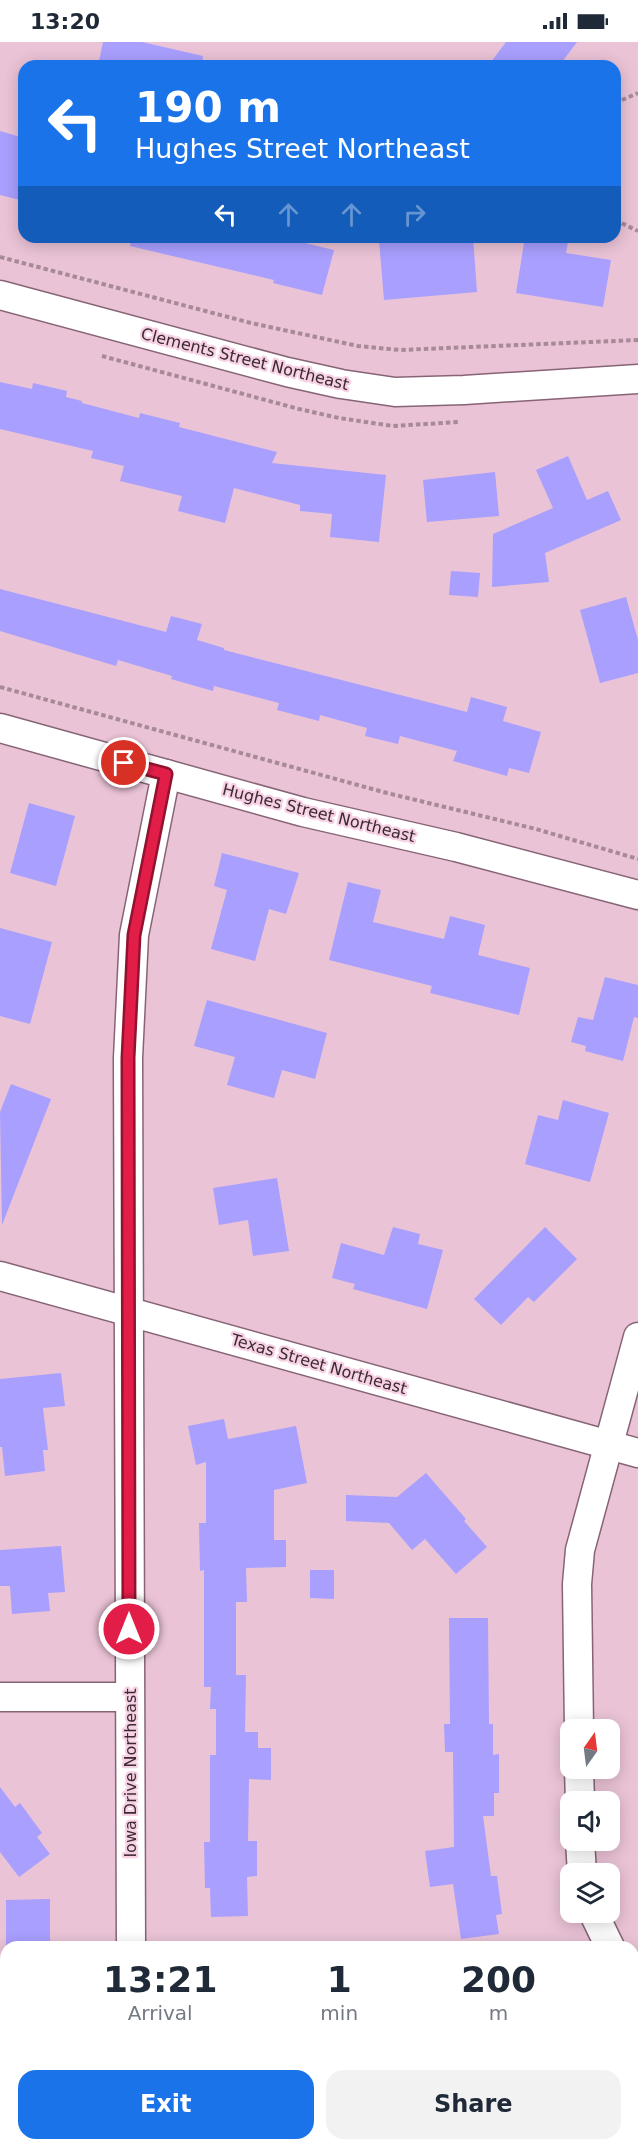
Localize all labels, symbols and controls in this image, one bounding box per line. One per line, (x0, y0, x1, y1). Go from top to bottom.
text: 13:20 (30, 9, 100, 34)
text: 190 m (135, 83, 281, 132)
icon: left (36, 84, 114, 162)
text: Hughes Street Northeast (135, 133, 470, 164)
icon: left (209, 198, 242, 231)
icon: ahead (272, 198, 305, 231)
icon: ahead (335, 198, 368, 231)
icon: right (398, 198, 431, 231)
street label: Clements Street Northeast (139, 324, 351, 394)
pin (98, 737, 149, 788)
icon: arrive (107, 746, 140, 779)
street label: Hughes Street Northeast (220, 780, 418, 846)
street label: Texas Street Northeast (228, 1330, 409, 1398)
position arrow (97, 1597, 161, 1661)
street label: Iowa Drive Northeast (121, 1688, 140, 1858)
north arrow (560, 1719, 620, 1779)
map controls (560, 1719, 620, 1923)
button: sound (560, 1791, 620, 1851)
button: layers (560, 1863, 620, 1923)
text: 13:21 (103, 1959, 217, 2000)
text: 1 (327, 1959, 352, 2000)
text: 200 (461, 1959, 536, 2000)
text: Arrival (128, 2001, 193, 2025)
text: min (320, 2001, 358, 2025)
text: m (489, 2001, 508, 2025)
button: Exit (18, 2070, 314, 2139)
button: Share (326, 2070, 621, 2139)

